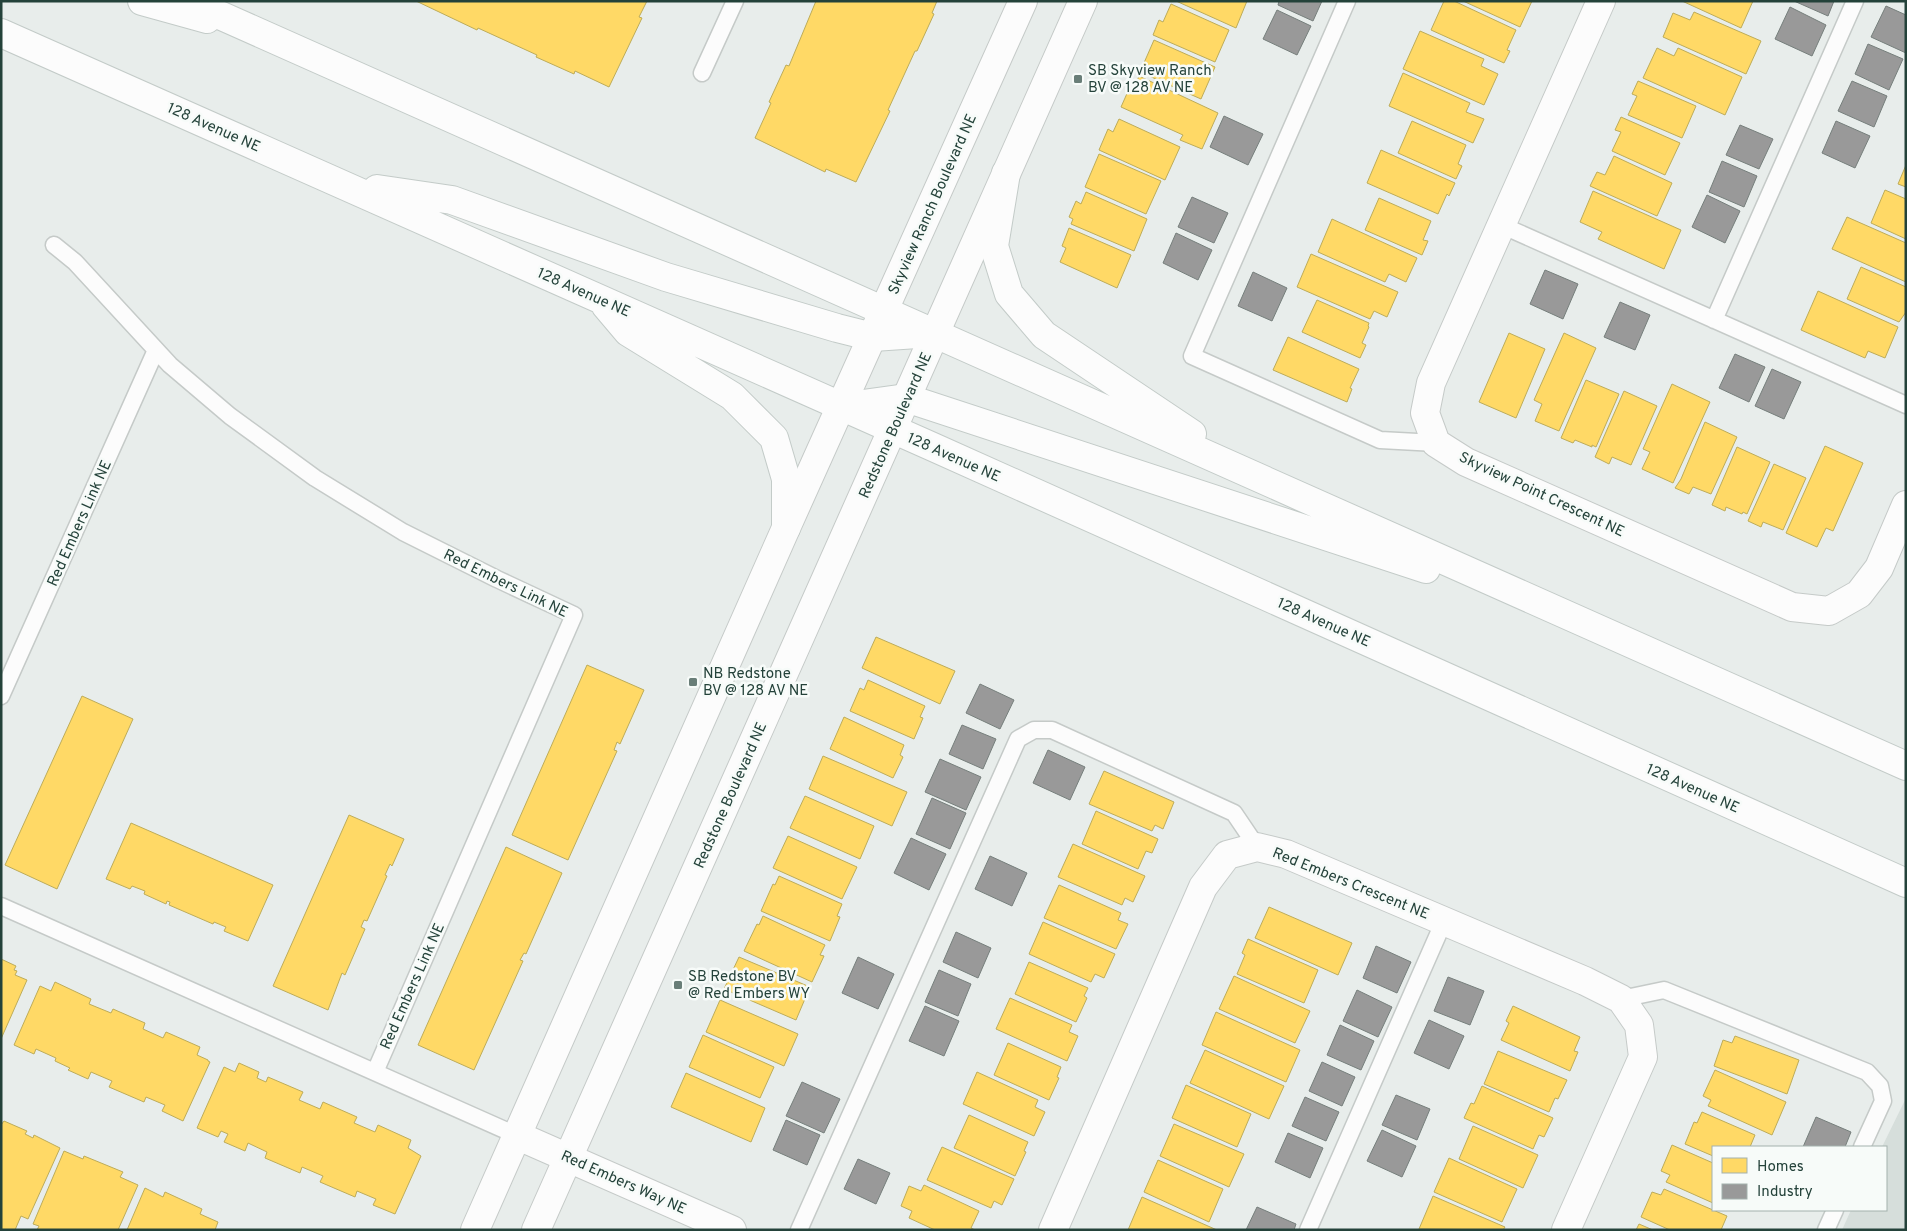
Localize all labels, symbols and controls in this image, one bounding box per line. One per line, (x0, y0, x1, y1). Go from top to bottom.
place label: SB Skyview Ranch BV @ 128 AV NE (1088, 62, 1212, 98)
marker: SB Skyview Ranch BV @ 128 AV NE (1072, 73, 1084, 85)
street label: 128 Avenue NE (164, 99, 263, 157)
street label: Skyview Ranch Boulevard NE (885, 111, 982, 298)
street label: 128 Avenue NE (534, 264, 633, 322)
street label: Redstone Boulevard NE (856, 349, 937, 502)
street label: 128 Avenue NE (904, 429, 1003, 487)
street label: Skyview Point Crescent NE (1456, 449, 1627, 542)
street label: Red Embers Link NE (44, 457, 117, 590)
street label: Red Embers Link NE (440, 546, 571, 623)
street label: 128 Avenue NE (1274, 594, 1373, 652)
place label: NB Redstone BV @ 128 AV NE (703, 665, 808, 701)
marker: NB Redstone BV @ 128 AV NE (687, 676, 699, 688)
street label: Redstone Boulevard NE (691, 719, 772, 872)
street label: 128 Avenue NE (1643, 760, 1742, 818)
street label: Red Embers Crescent NE (1269, 844, 1432, 925)
street label: Red Embers Link NE (377, 920, 450, 1053)
place label: SB Redstone BV @ Red Embers WY (688, 968, 811, 1004)
marker: SB Redstone BV @ Red Embers WY (672, 979, 684, 991)
legend (1712, 1146, 1887, 1211)
street label: Red Embers Way NE (558, 1147, 689, 1220)
text: Homes (1757, 1158, 1804, 1177)
text: Industry (1757, 1183, 1813, 1202)

